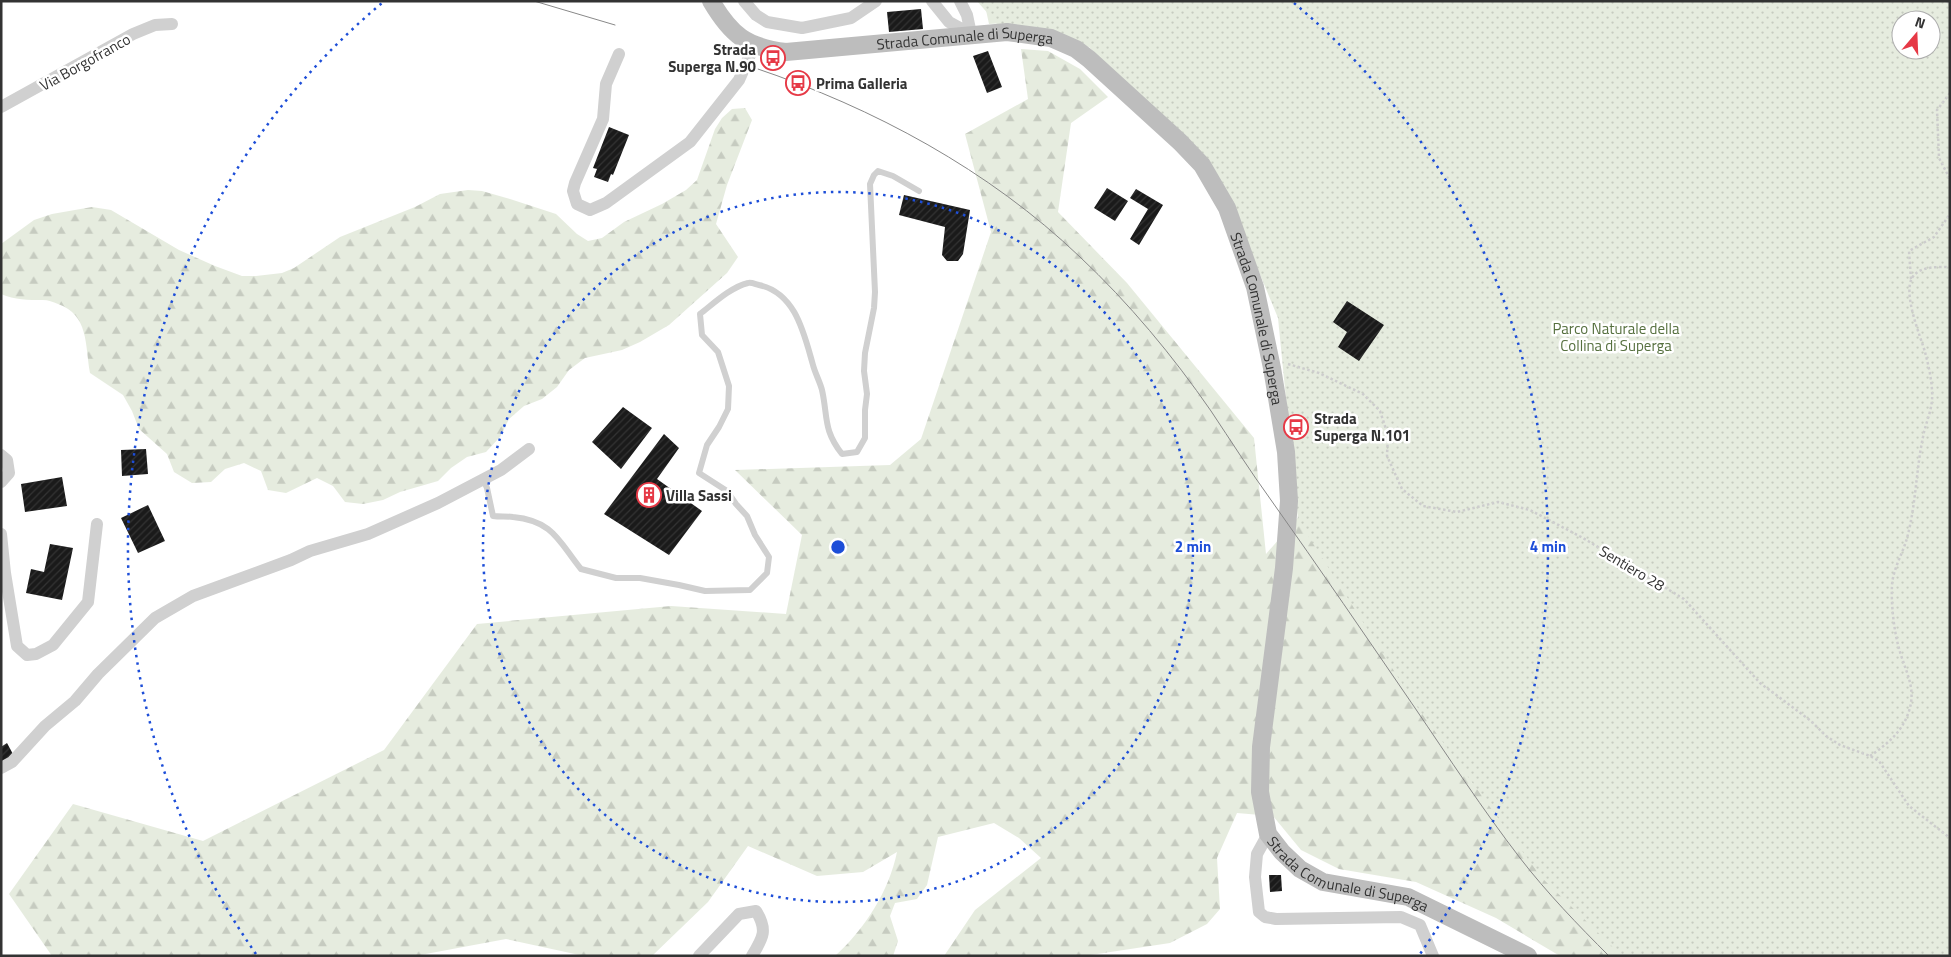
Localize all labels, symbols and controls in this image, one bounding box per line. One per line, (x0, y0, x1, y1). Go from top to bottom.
north arrow (1891, 10, 1941, 60)
text: N (1912, 11, 1928, 34)
street label: Strada Comunale di Superga (876, 20, 1055, 55)
street label: Via Borgofranco (35, 27, 135, 96)
place label: Strada Superga N.90 (668, 38, 757, 78)
bus stop icon: Strada Superga N.90 (760, 45, 786, 71)
bus stop icon: Prima Galleria (785, 70, 811, 96)
place label: Prima Galleria (816, 72, 908, 95)
street label: Strada Comunale di Superga (1225, 229, 1290, 407)
park label: Parco Naturale della Collina di Superga (1553, 317, 1680, 357)
place label: Strada Superga N.101 (1314, 407, 1410, 447)
bus stop icon: Strada Superga N.101 (1283, 414, 1309, 440)
building icon: Villa Sassi (636, 482, 662, 508)
place label: Villa Sassi (666, 484, 732, 507)
text: 2 min (1175, 535, 1211, 558)
text: 4 min (1530, 535, 1566, 558)
centre of rings (829, 538, 847, 556)
street label: Sentiero 28 (1595, 539, 1669, 597)
street label: Strada Comunale di Superga (1262, 831, 1433, 917)

